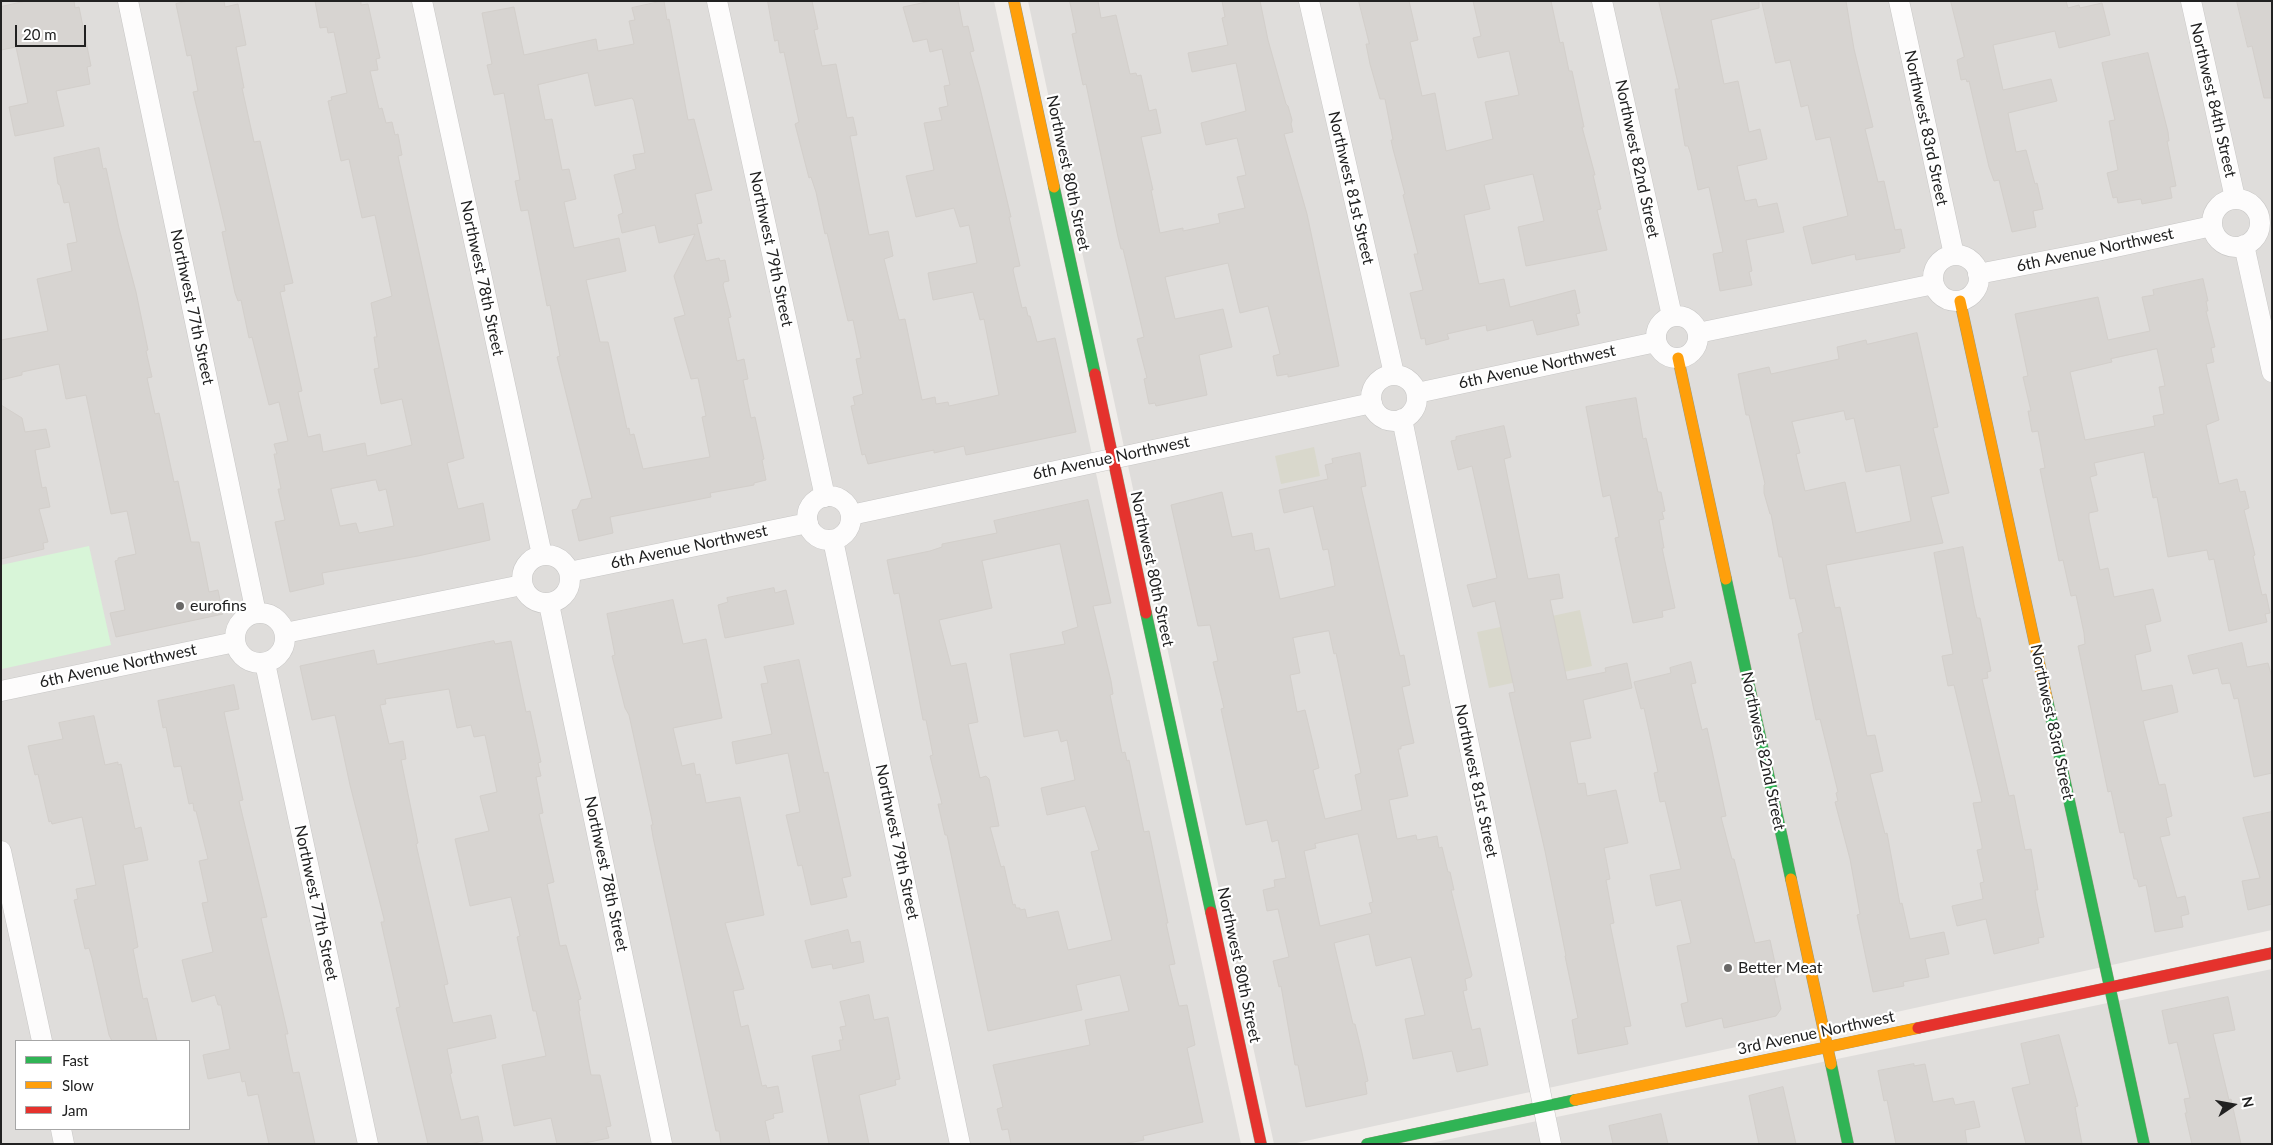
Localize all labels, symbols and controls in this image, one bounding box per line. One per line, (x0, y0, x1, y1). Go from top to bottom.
scale bar (18, 15, 89, 47)
street label: Northwest 84th Street (2186, 21, 2240, 179)
text: 20 m (23, 25, 57, 43)
street label: Northwest 83rd Street (1900, 49, 1952, 207)
street label: Northwest 82nd Street (1611, 78, 1663, 240)
street label: Northwest 80th Street (1042, 93, 1094, 253)
street label: Northwest 81st Street (1324, 110, 1378, 266)
street label: Northwest 79th Street (745, 169, 797, 329)
street label: Northwest 78th Street (456, 198, 508, 358)
street label: 6th Avenue Northwest (2015, 224, 2175, 276)
street label: Northwest 77th Street (166, 227, 218, 387)
street label: 6th Avenue Northwest (1457, 341, 1617, 393)
street label: 6th Avenue Northwest (1031, 432, 1191, 484)
street label: Northwest 80th Street (1126, 489, 1178, 649)
street label: 6th Avenue Northwest (609, 521, 769, 573)
place label: eurofins (190, 596, 247, 616)
marker: eurofins (174, 600, 186, 612)
street label: 6th Avenue Northwest (38, 640, 198, 692)
street label: Northwest 83rd Street (2026, 643, 2078, 801)
street label: Northwest 82nd Street (1737, 670, 1789, 832)
street label: Northwest 81st Street (1450, 702, 1502, 860)
street label: Northwest 79th Street (871, 762, 923, 922)
street label: Northwest 78th Street (580, 794, 632, 954)
street label: Northwest 77th Street (290, 823, 342, 983)
street label: Northwest 80th Street (1213, 885, 1265, 1045)
place label: Better Meat (1738, 958, 1823, 978)
marker: Better Meat (1722, 962, 1734, 974)
street label: 3rd Avenue Northwest (1736, 1007, 1896, 1059)
legend (15, 1040, 190, 1130)
text: Fast (62, 1051, 89, 1069)
text: Slow (62, 1076, 94, 1094)
north arrow (2208, 1080, 2258, 1130)
text: N (2239, 1095, 2258, 1109)
text: Jam (62, 1101, 88, 1119)

